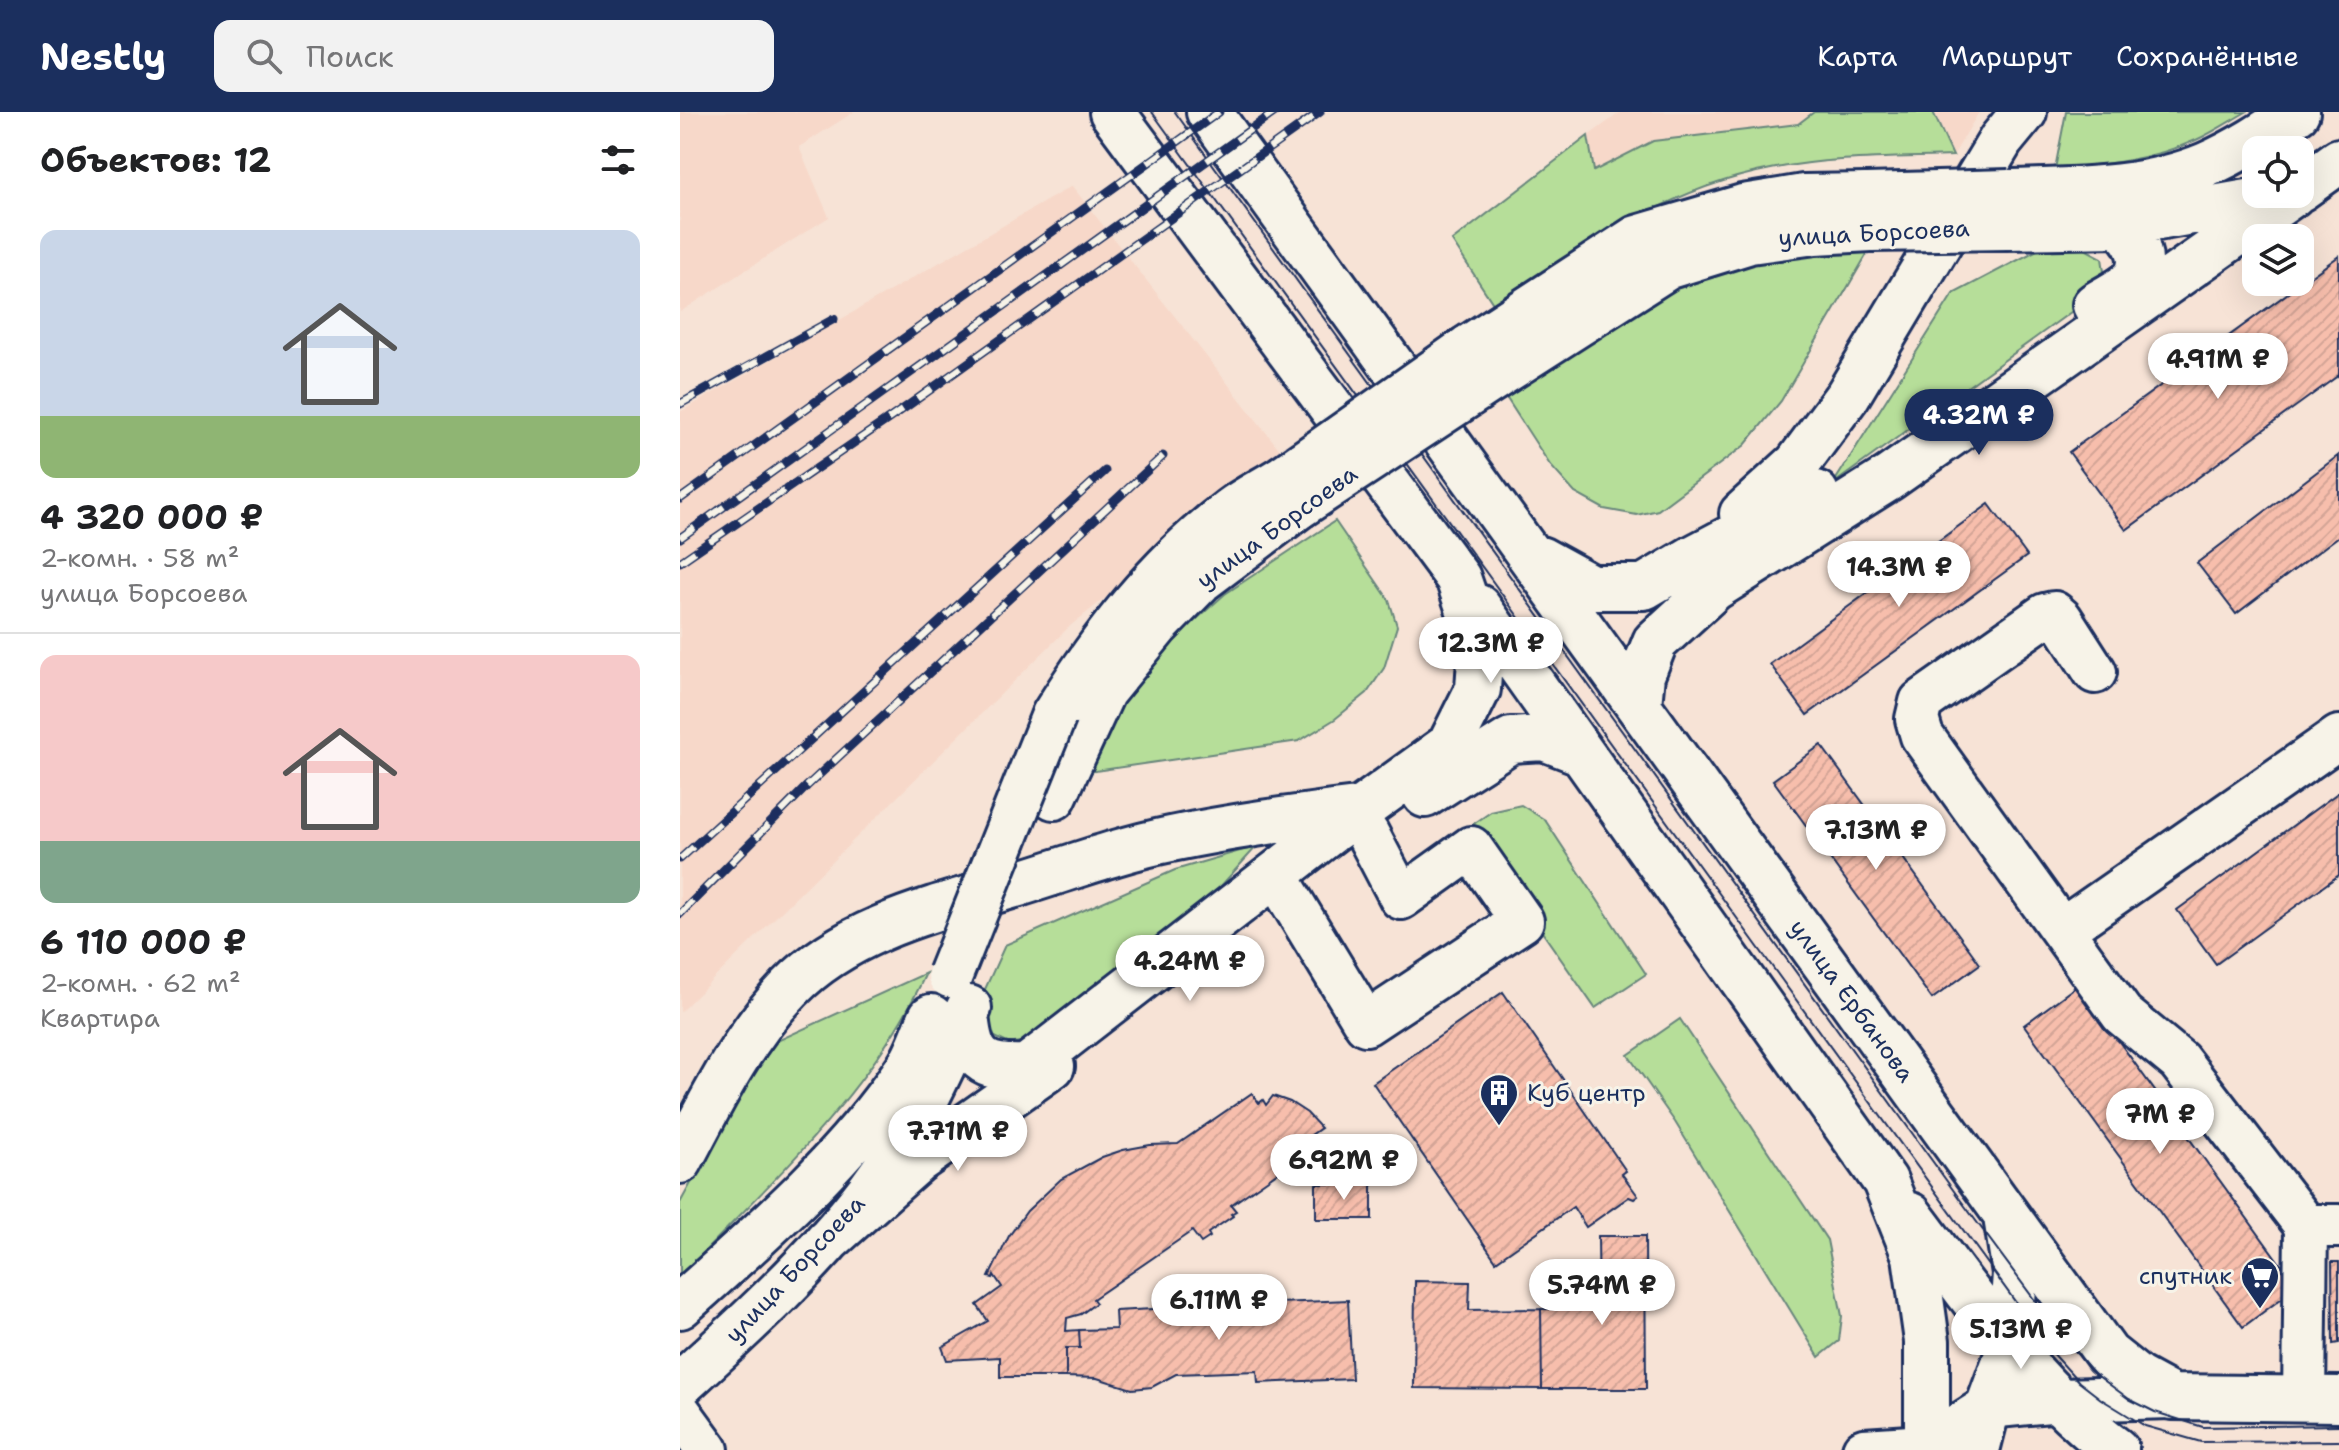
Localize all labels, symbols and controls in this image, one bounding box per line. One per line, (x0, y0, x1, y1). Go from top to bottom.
search box (214, 20, 774, 92)
text: Nestly (40, 31, 166, 82)
icon: search (242, 34, 286, 78)
text: Поиск (306, 36, 394, 77)
text: Карта (1817, 37, 1897, 75)
text: Маршрут (1941, 37, 2072, 75)
text: Сохранённые (2116, 37, 2299, 75)
map controls (2242, 136, 2314, 296)
button: locate (2242, 136, 2314, 208)
text: Объектов: 12 (40, 137, 271, 183)
icon: filters (596, 138, 640, 182)
street label: улица Борсоева (1778, 212, 1970, 254)
button: layers (2242, 224, 2314, 296)
icon: home (268, 282, 412, 426)
pin: 4.91M ₽ (2144, 333, 2292, 401)
text: 4.91M ₽ (2166, 341, 2270, 376)
pin: 4.32M ₽ (1905, 389, 2053, 457)
text: 4.32M ₽ (1922, 397, 2036, 432)
street label: улица Борсоева (1190, 458, 1364, 596)
text: 4 320 000 ₽ (40, 494, 263, 540)
text: 2-комн. · 58 m² (40, 540, 240, 575)
pin: 14.3M ₽ (1825, 541, 1973, 609)
text: 14.3M ₽ (1845, 549, 1953, 584)
text: улица Борсоева (40, 575, 247, 610)
pin: 12.3M ₽ (1417, 617, 1565, 685)
text: 12.3M ₽ (1437, 625, 1545, 660)
icon: home (268, 707, 412, 851)
pin: 7.13M ₽ (1802, 804, 1950, 872)
text: 7.13M ₽ (1824, 812, 1928, 847)
street label: улица Ербанова (1782, 913, 1922, 1089)
text: 6 110 000 ₽ (40, 919, 247, 965)
pin: 4.24M ₽ (1116, 935, 1264, 1003)
text: 4.24M ₽ (1133, 943, 1247, 978)
text: 2-комн. · 62 m² (40, 965, 241, 1000)
text: Квартира (40, 1000, 160, 1035)
building icon: Куб центр (1478, 1072, 1520, 1127)
place label: Куб центр (1527, 1077, 1646, 1109)
pin: 7M ₽ (2113, 1088, 2207, 1156)
text: 7M ₽ (2124, 1096, 2196, 1131)
pin: 7.71M ₽ (884, 1105, 1032, 1173)
text: 7.71M ₽ (906, 1113, 1010, 1148)
pin: 6.92M ₽ (1270, 1134, 1418, 1202)
text: 6.92M ₽ (1288, 1142, 1400, 1177)
street label: улица Борсоева (718, 1188, 872, 1350)
supermarket icon: спутник (2239, 1255, 2281, 1310)
pin: 5.74M ₽ (1528, 1259, 1676, 1327)
place label: спутник (2139, 1260, 2232, 1292)
text: 5.74M ₽ (1547, 1267, 1657, 1302)
pin: 6.11M ₽ (1145, 1274, 1293, 1342)
text: 6.11M ₽ (1169, 1282, 1269, 1317)
pin: 5.13M ₽ (1947, 1303, 2095, 1371)
text: 5.13M ₽ (1969, 1311, 2073, 1346)

